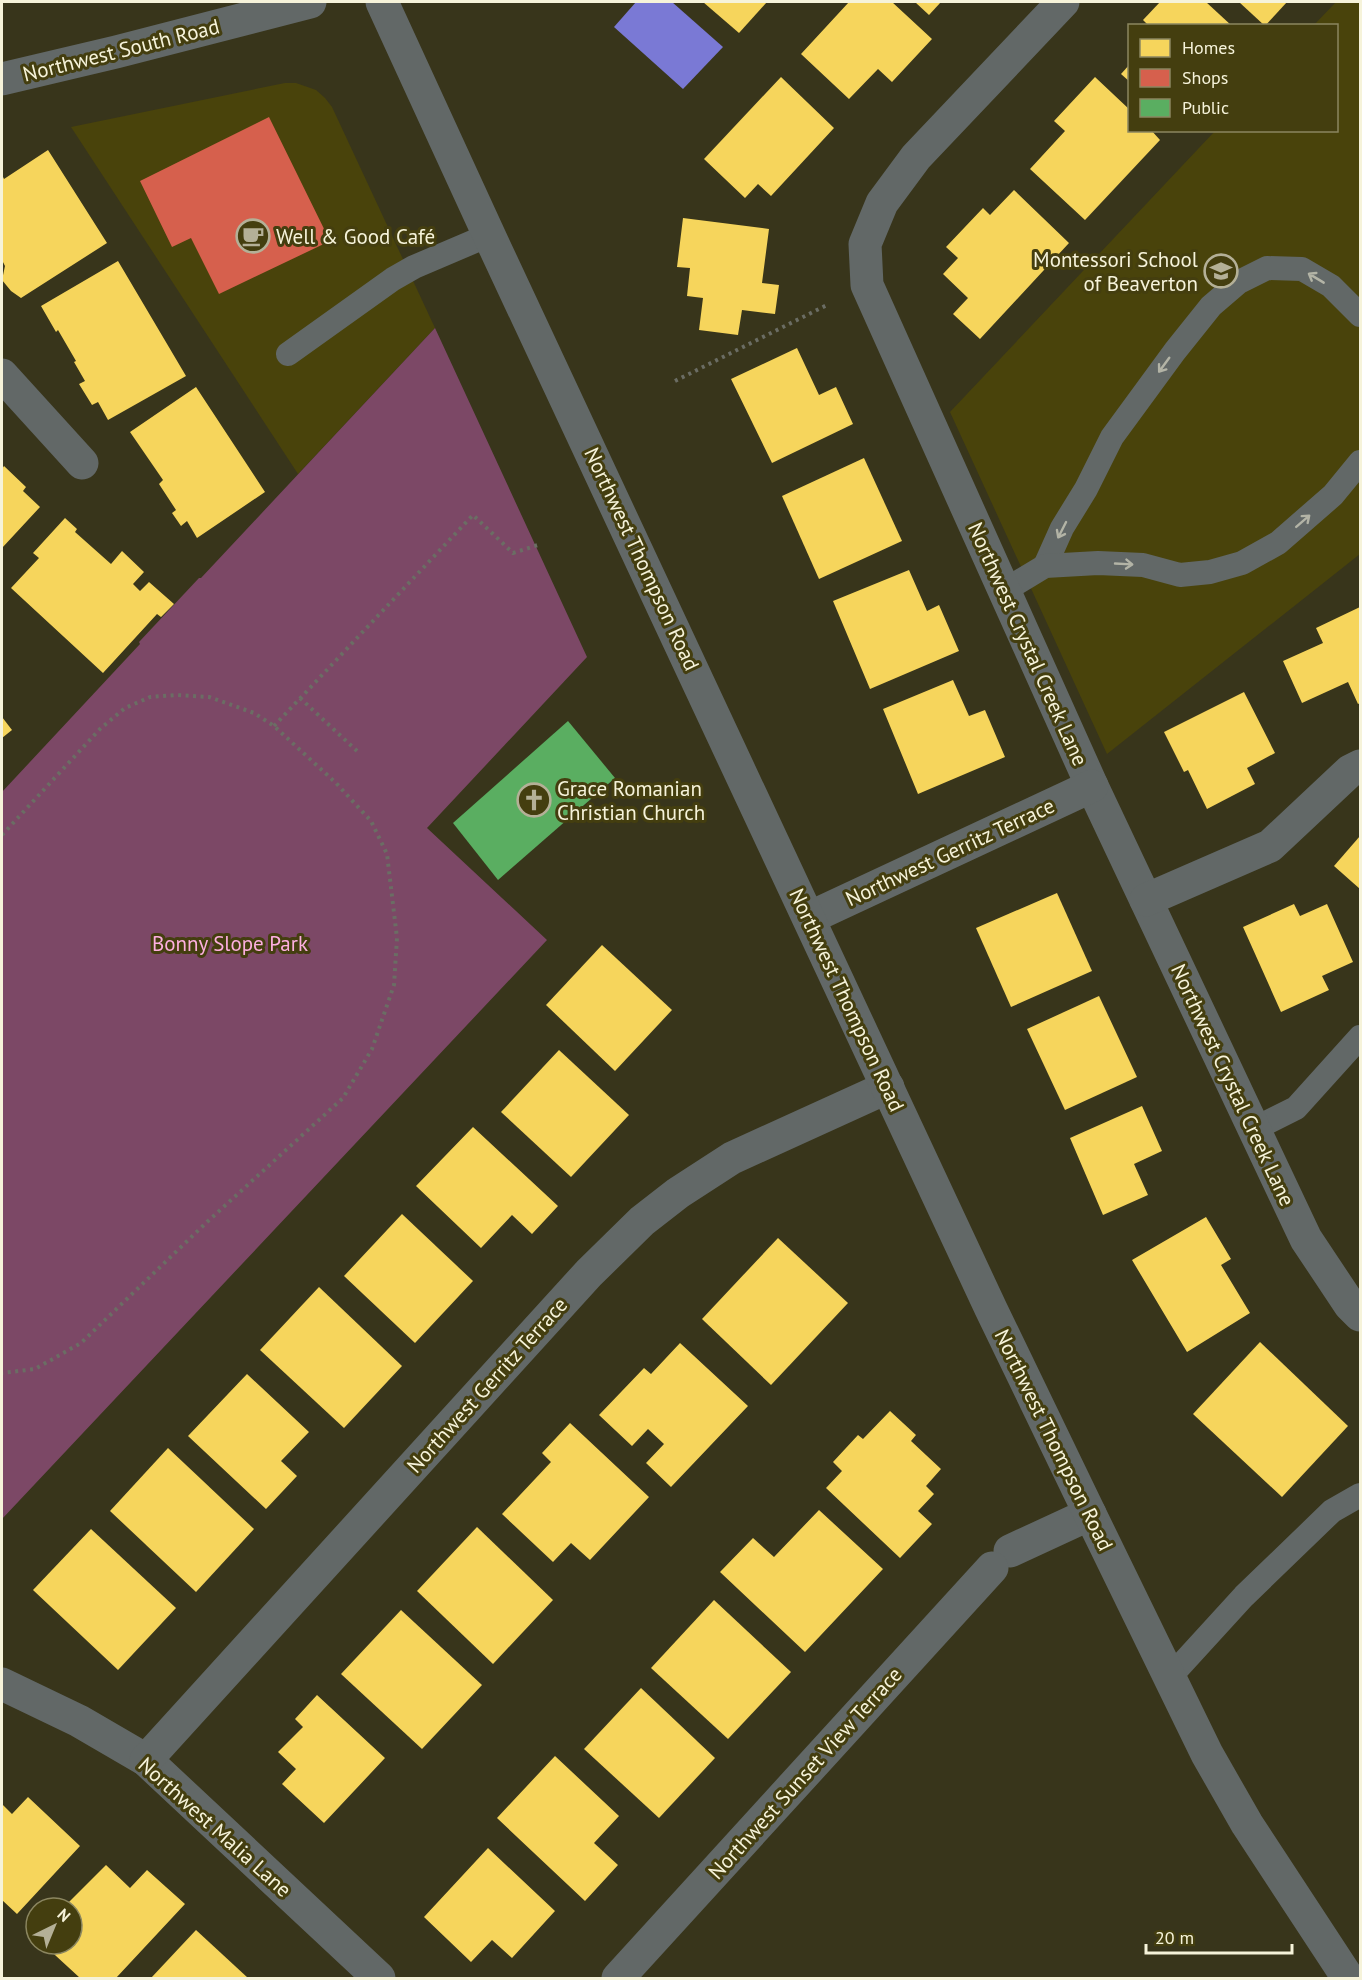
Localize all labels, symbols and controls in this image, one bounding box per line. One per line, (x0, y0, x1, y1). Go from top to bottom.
street label: Northwest South Road (20, 13, 222, 87)
legend (1128, 24, 1338, 132)
text: Homes (1182, 36, 1235, 59)
text: Shops (1182, 66, 1228, 89)
text: Public (1182, 96, 1229, 119)
cafe icon: Well & Good Café (235, 218, 271, 254)
place label: Well & Good Café (276, 223, 435, 250)
place label: Montessori School of Beaverton (1033, 246, 1198, 297)
school or university icon: Montessori School of Beaverton (1203, 253, 1239, 289)
one-way arrow (1308, 272, 1325, 284)
one-way arrow (1158, 357, 1170, 373)
street label: Northwest Thompson Road (578, 443, 706, 675)
one-way arrow (1295, 514, 1310, 528)
street label: Northwest Crystal Creek Lane (962, 518, 1094, 770)
one-way arrow (1055, 521, 1067, 539)
one-way arrow (1114, 559, 1134, 570)
place label: Grace Romanian Christian Church (557, 775, 705, 826)
church icon: Grace Romanian Christian Church (516, 782, 552, 818)
street label: Northwest Gerritz Terrace (841, 792, 1059, 912)
street label: Northwest Thompson Road (783, 884, 911, 1116)
park label: Bonny Slope Park (152, 930, 308, 957)
street label: Northwest Crystal Creek Lane (1165, 960, 1301, 1210)
street label: Northwest Gerritz Terrace (401, 1291, 573, 1479)
street label: Northwest Thompson Road (989, 1325, 1119, 1555)
street label: Northwest Sunset View Terrace (702, 1661, 908, 1885)
street label: Northwest Malia Lane (133, 1751, 297, 1903)
north arrow (24, 1896, 84, 1956)
text: N (54, 1904, 75, 1926)
scale bar (1146, 1917, 1292, 1955)
text: 20 m (1155, 1926, 1194, 1949)

